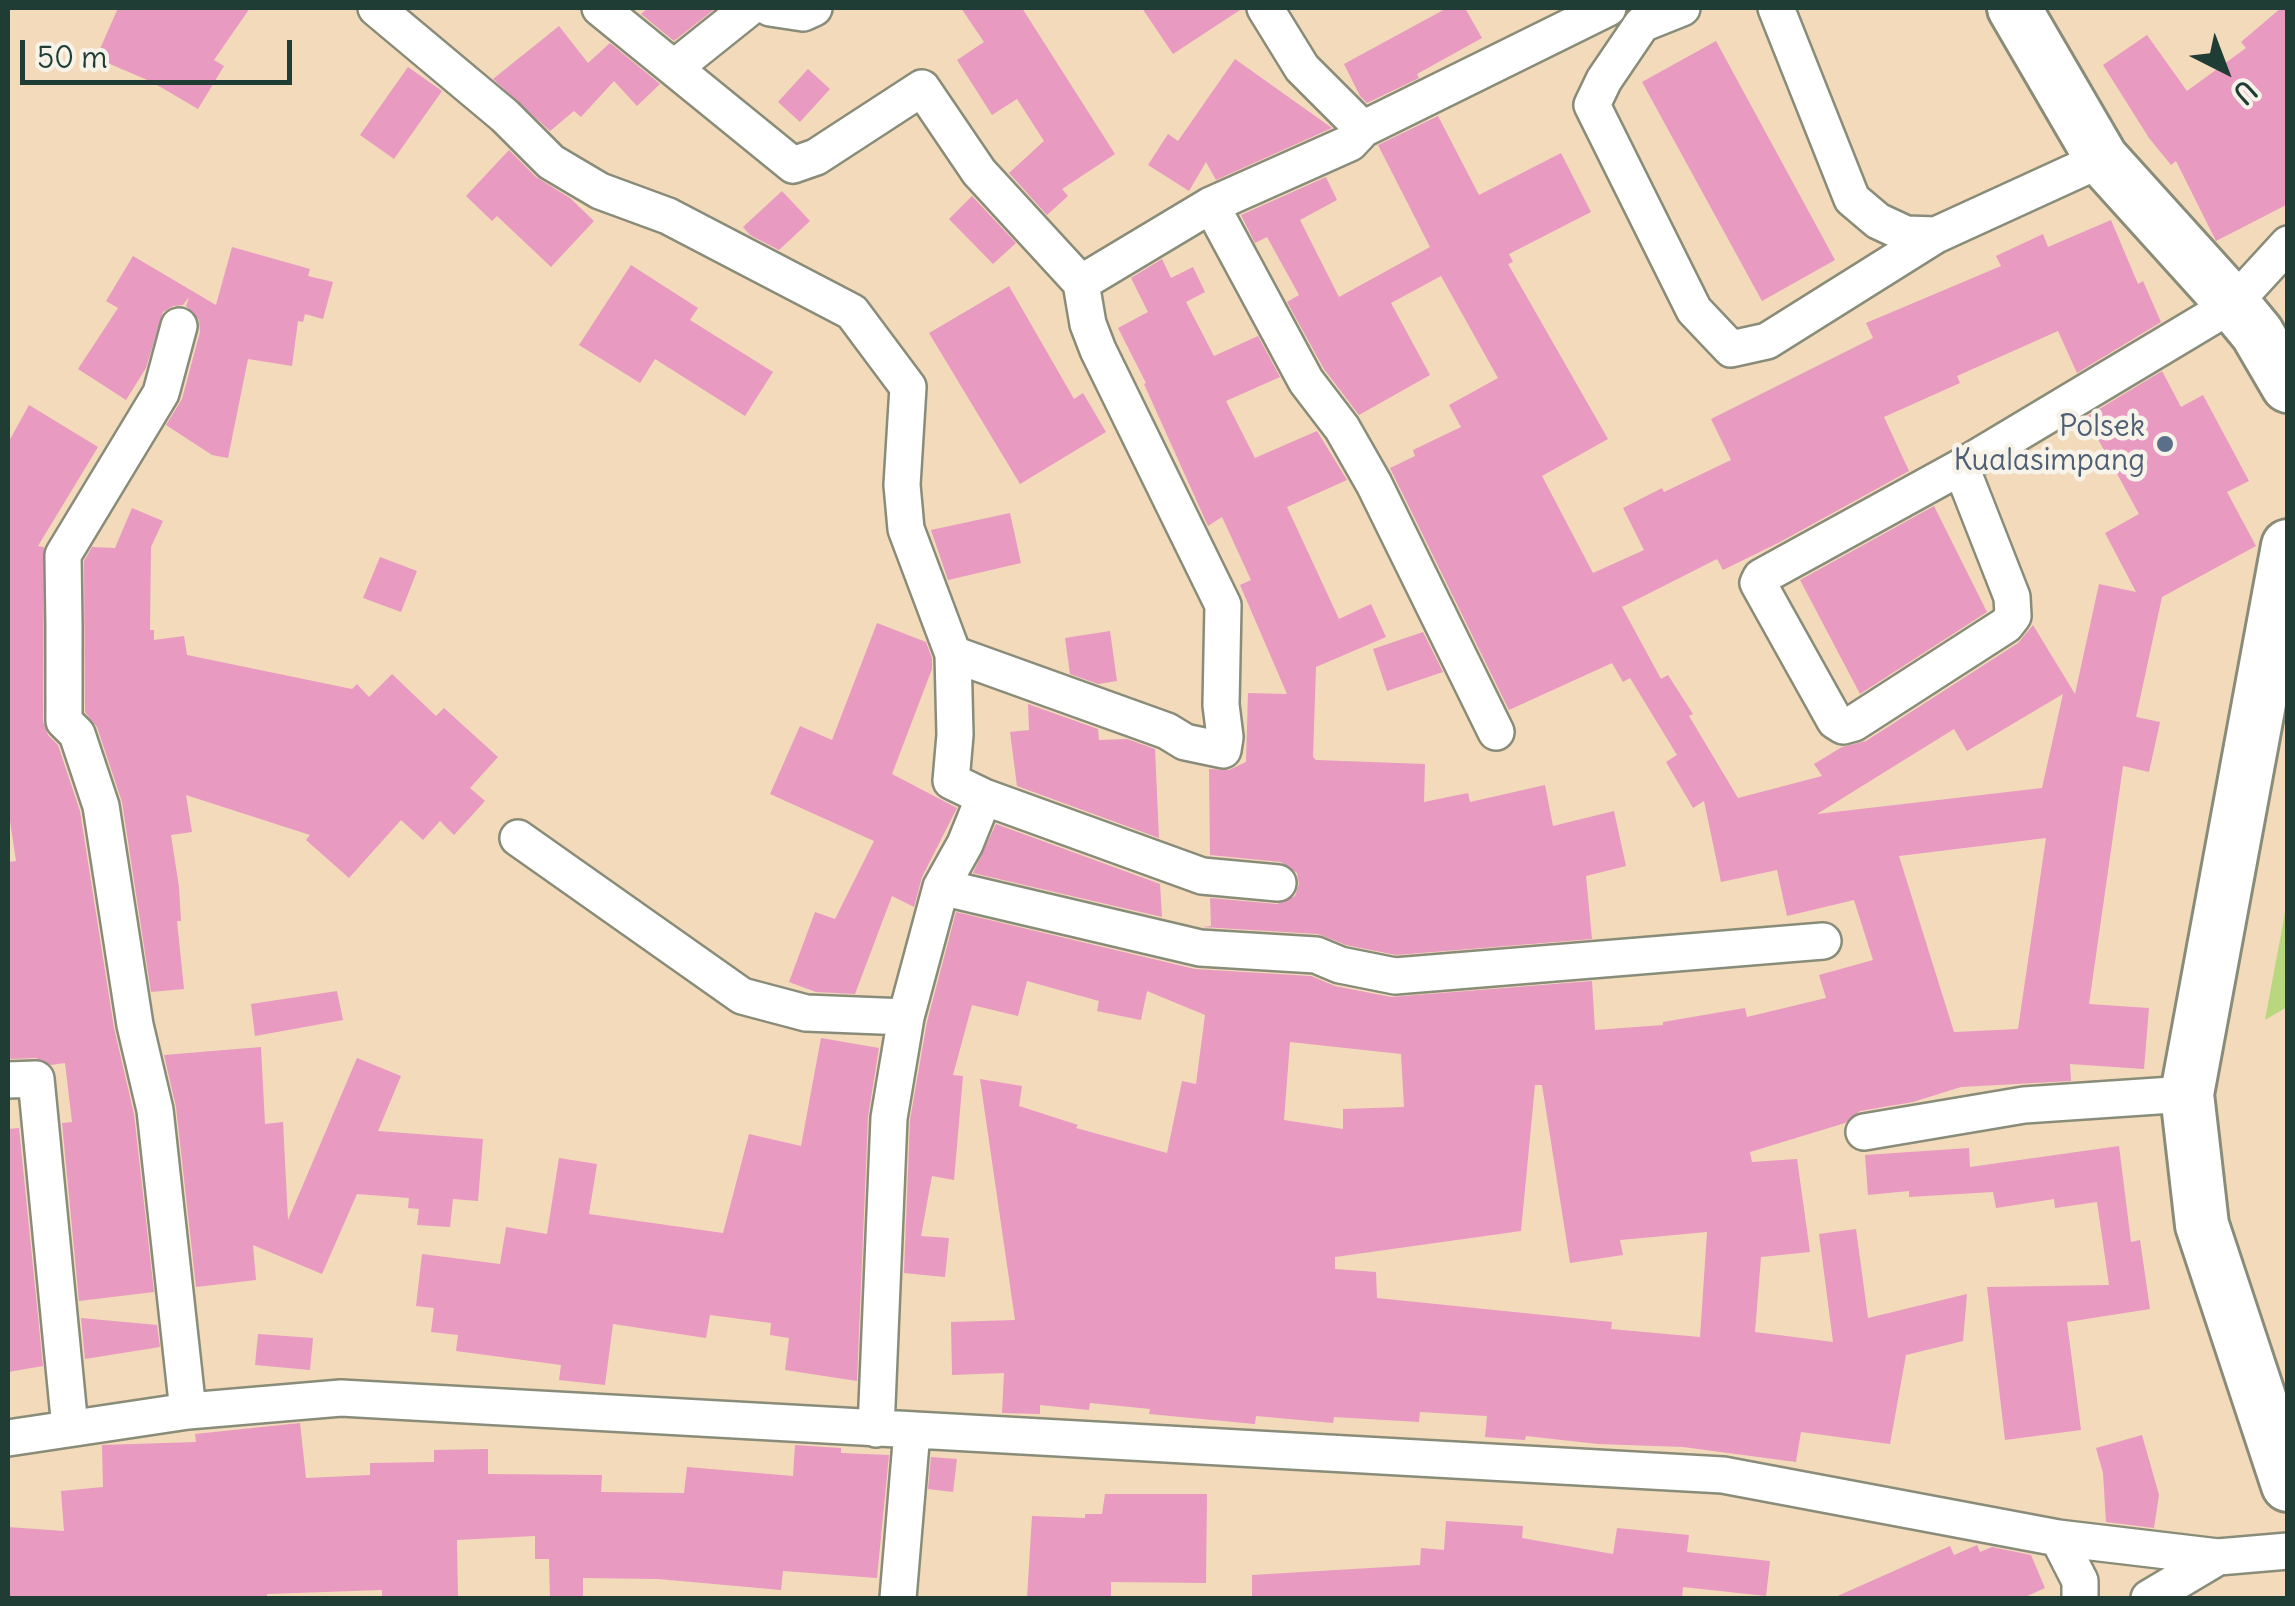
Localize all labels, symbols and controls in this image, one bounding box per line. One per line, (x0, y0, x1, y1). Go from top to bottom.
scale bar (25, 20, 298, 82)
north arrow (2175, 20, 2275, 120)
text: 50 m (37, 38, 107, 76)
text: U (2226, 73, 2264, 112)
place label: Polsek Kualasimpang (1953, 409, 2145, 480)
marker: Polsek Kualasimpang (2154, 433, 2176, 455)

